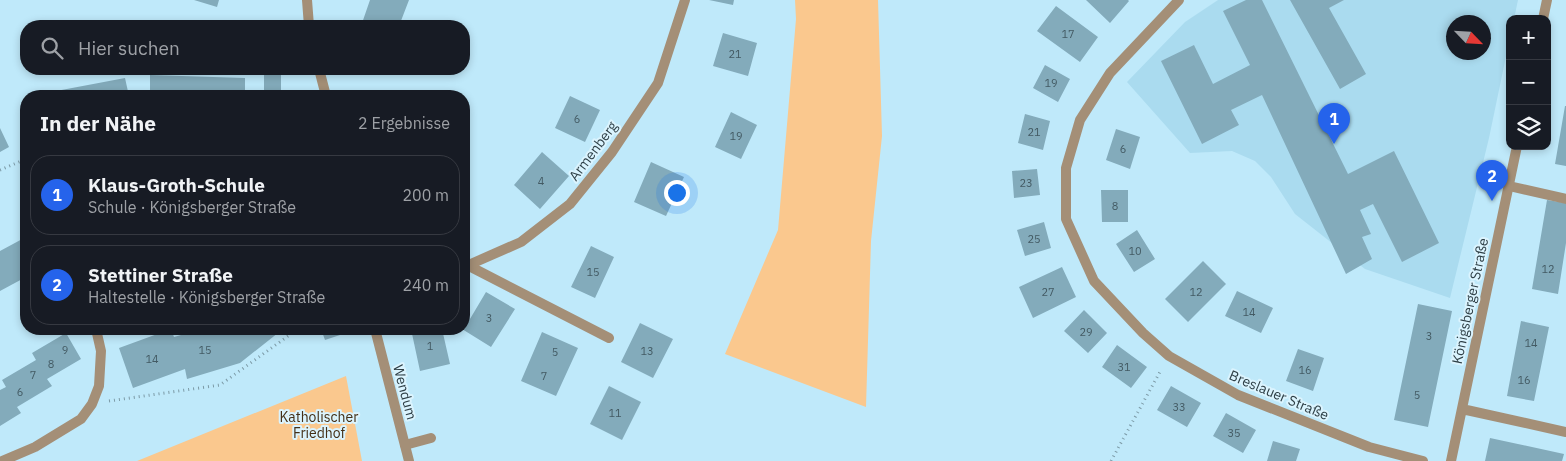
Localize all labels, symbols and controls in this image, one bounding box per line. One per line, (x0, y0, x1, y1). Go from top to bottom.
north arrow (1446, 15, 1491, 60)
map controls (1506, 15, 1551, 150)
button: + (1506, 15, 1551, 60)
search box (20, 20, 470, 75)
house number: 17 (1061, 27, 1075, 41)
icon: search (38, 34, 66, 62)
text: Hier suchen (78, 36, 180, 60)
house number: 21 (728, 47, 742, 61)
button: − (1506, 60, 1551, 105)
house number: 19 (1044, 76, 1058, 90)
pin: 1 (1318, 103, 1350, 144)
button: layers (1506, 105, 1551, 150)
text: In der Nähe (40, 109, 156, 137)
house number: 6 (574, 112, 580, 126)
text: 2 Ergebnisse (358, 113, 450, 133)
street label: Armenberg (565, 117, 622, 184)
house number: 21 (1027, 125, 1041, 139)
house number: 19 (729, 129, 743, 143)
house number: 6 (1120, 142, 1126, 156)
pin: 2 (1476, 160, 1508, 201)
text: Klaus-Groth-Schule (88, 173, 265, 197)
house number: 4 (538, 174, 545, 188)
house number: 23 (1019, 176, 1033, 190)
your location (664, 180, 690, 206)
text: 1 (52, 185, 62, 205)
text: 200 m (402, 185, 449, 205)
text: Schule · Königsberger Straße (88, 197, 296, 217)
house number: 8 (1112, 199, 1118, 213)
house number: 25 (1027, 232, 1041, 246)
street label: Königsberger Straße (1448, 236, 1492, 366)
house number: 10 (1128, 244, 1142, 258)
house number: 12 (1541, 262, 1555, 276)
text: Stettiner Straße (88, 263, 233, 287)
house number: 15 (586, 265, 600, 279)
text: 2 (52, 275, 62, 295)
text: 240 m (402, 275, 449, 295)
house number: 27 (1041, 285, 1055, 299)
house number: 12 (1189, 285, 1203, 299)
text: Haltestelle · Königsberger Straße (88, 287, 325, 307)
house number: 14 (1242, 305, 1256, 319)
house number: 3 (486, 311, 492, 325)
house number: 29 (1079, 325, 1093, 339)
house number: 3 (1426, 329, 1432, 343)
house number: 14 (1524, 336, 1538, 350)
house number: 1 (427, 339, 434, 353)
house number: 9 (62, 343, 68, 357)
house number: 15 (198, 343, 212, 357)
house number: 13 (640, 344, 654, 358)
house number: 5 (552, 345, 558, 359)
house number: 14 (145, 352, 159, 366)
house number: 8 (48, 357, 54, 371)
house number: 31 (1117, 360, 1131, 374)
street label: Wendum (389, 363, 421, 421)
house number: 16 (1298, 363, 1312, 377)
street label: Breslauer Straße (1227, 366, 1332, 424)
house number: 7 (30, 368, 36, 382)
house number: 7 (541, 369, 547, 383)
house number: 16 (1517, 373, 1531, 387)
house number: 6 (17, 385, 23, 399)
house number: 5 (1414, 388, 1420, 402)
house number: 33 (1172, 400, 1186, 414)
house number: 11 (608, 406, 622, 420)
park label: Katholischer Friedhof (280, 408, 358, 442)
house number: 35 (1227, 426, 1241, 440)

